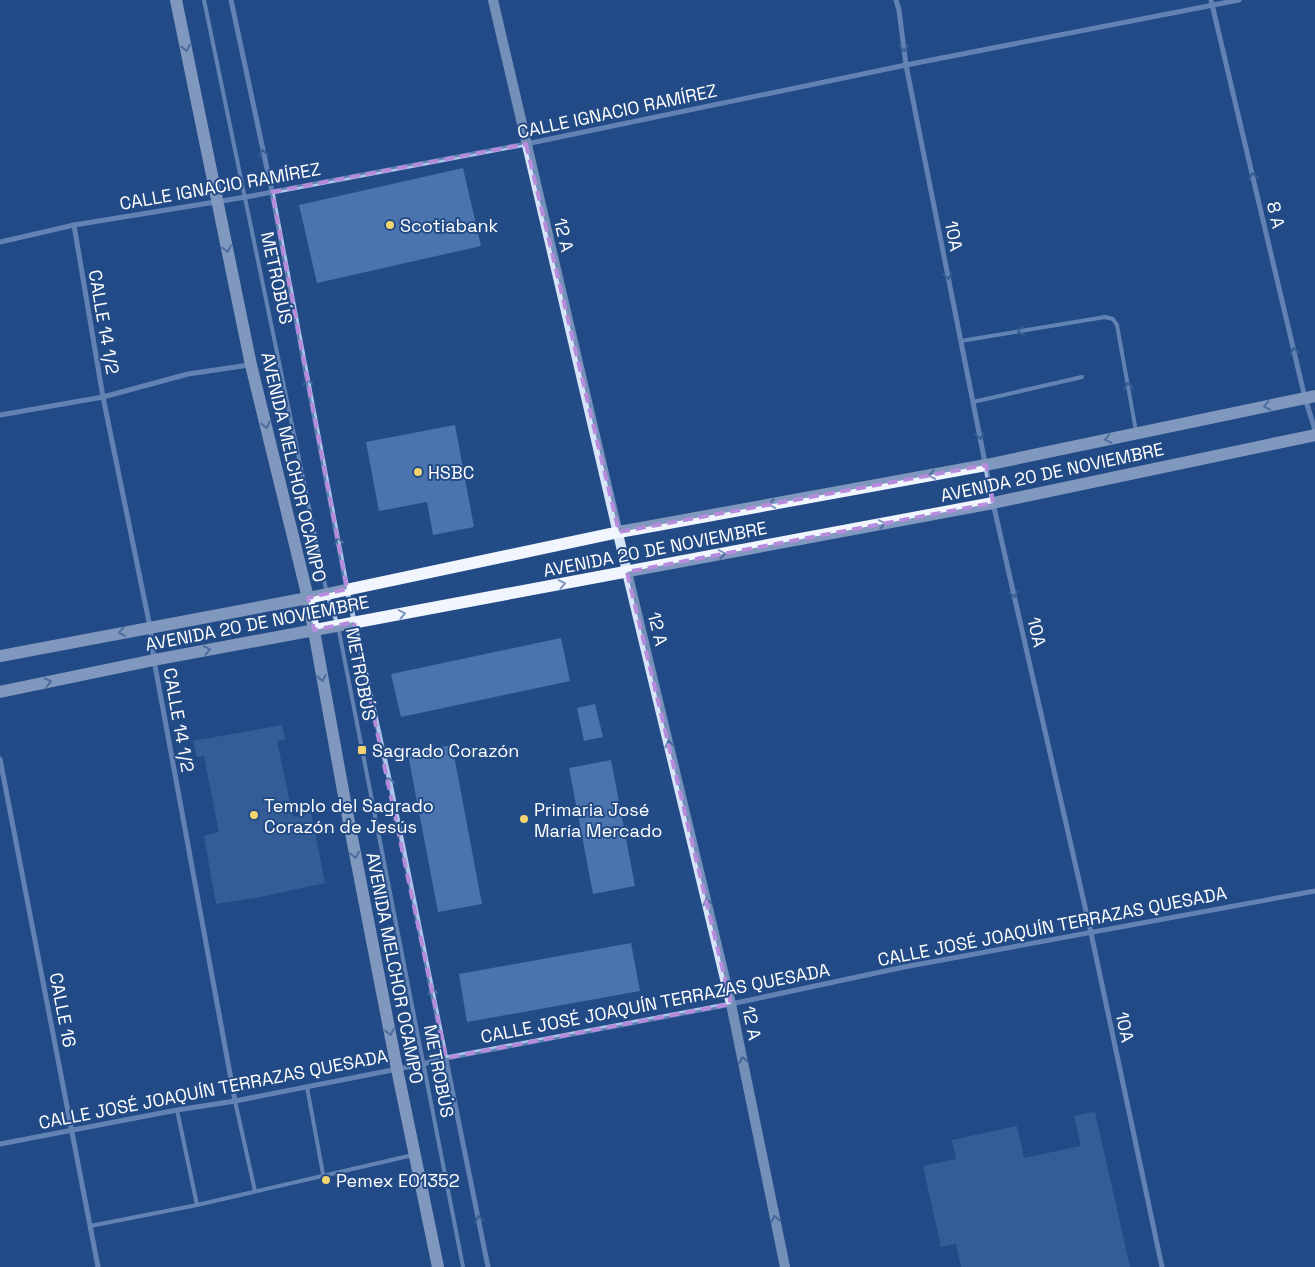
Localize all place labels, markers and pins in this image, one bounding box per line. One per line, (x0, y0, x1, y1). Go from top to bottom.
place label: Scotiabank (400, 214, 499, 237)
marker: Scotiabank (384, 219, 396, 231)
place label: HSBC (428, 461, 474, 484)
marker: HSBC (412, 466, 424, 478)
place label: Sagrado Corazón (372, 739, 519, 762)
marker: Sagrado Corazón (356, 744, 368, 756)
place label: Templo del Sagrado Corazón de Jesús (264, 794, 434, 838)
place label: Primaria José María Mercado (534, 798, 662, 842)
marker: Templo del Sagrado Corazón de Jesús (248, 809, 260, 821)
marker: Primaria José María Mercado (518, 813, 530, 825)
place label: Pemex E01352 (336, 1169, 460, 1192)
marker: Pemex E01352 (320, 1174, 332, 1186)

